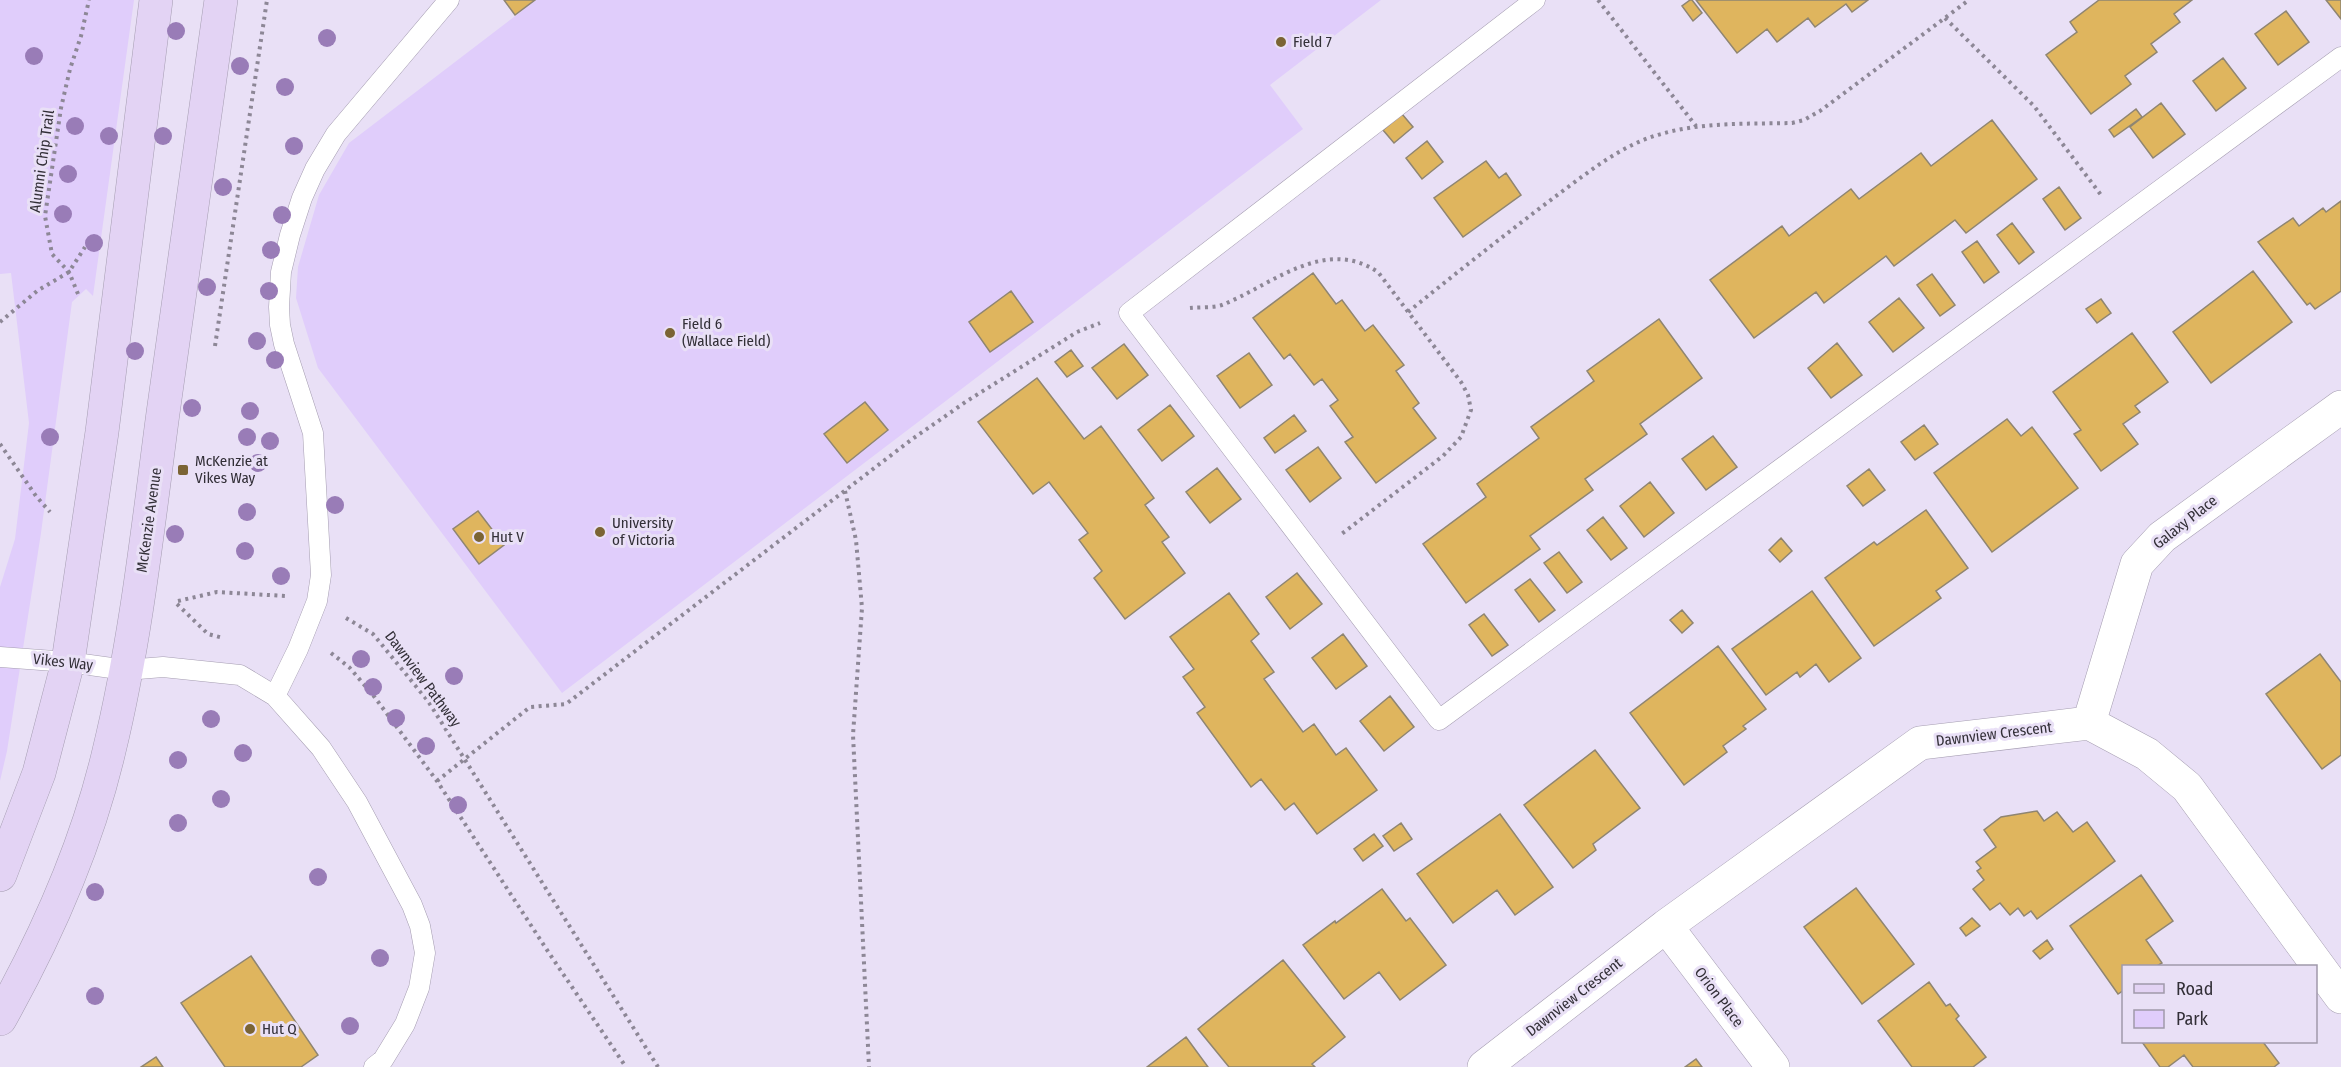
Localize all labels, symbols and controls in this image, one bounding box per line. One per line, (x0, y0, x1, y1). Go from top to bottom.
place label: Field 7 (1293, 33, 1332, 51)
marker: Field 7 (1274, 35, 1288, 49)
street label: Alumni Chip Trail (26, 108, 58, 213)
place label: Field 6 (Wallace Field) (682, 315, 770, 350)
marker: Field 6 (Wallace Field) (663, 326, 677, 340)
place label: McKenzie at Vikes Way (195, 452, 268, 487)
marker: McKenzie at Vikes Way (176, 463, 190, 477)
street label: McKenzie Avenue (133, 466, 165, 574)
street label: Galaxy Place (2149, 491, 2221, 553)
place label: University of Victoria (612, 514, 675, 549)
marker: University of Victoria (593, 525, 607, 539)
place label: Hut V (491, 528, 524, 546)
marker: Hut V (472, 530, 486, 544)
street label: Dawnview Pathway (381, 628, 465, 731)
street label: Vikes Way (32, 650, 94, 674)
street label: Dawnview Crescent (1935, 718, 2053, 750)
street label: Dawnview Crescent (1522, 954, 1626, 1040)
street label: Orion Place (1691, 964, 1747, 1030)
legend (2122, 965, 2317, 1043)
text: Road (2176, 978, 2213, 1000)
text: Park (2176, 1008, 2209, 1030)
place label: Hut Q (262, 1020, 297, 1038)
marker: Hut Q (243, 1022, 257, 1036)

